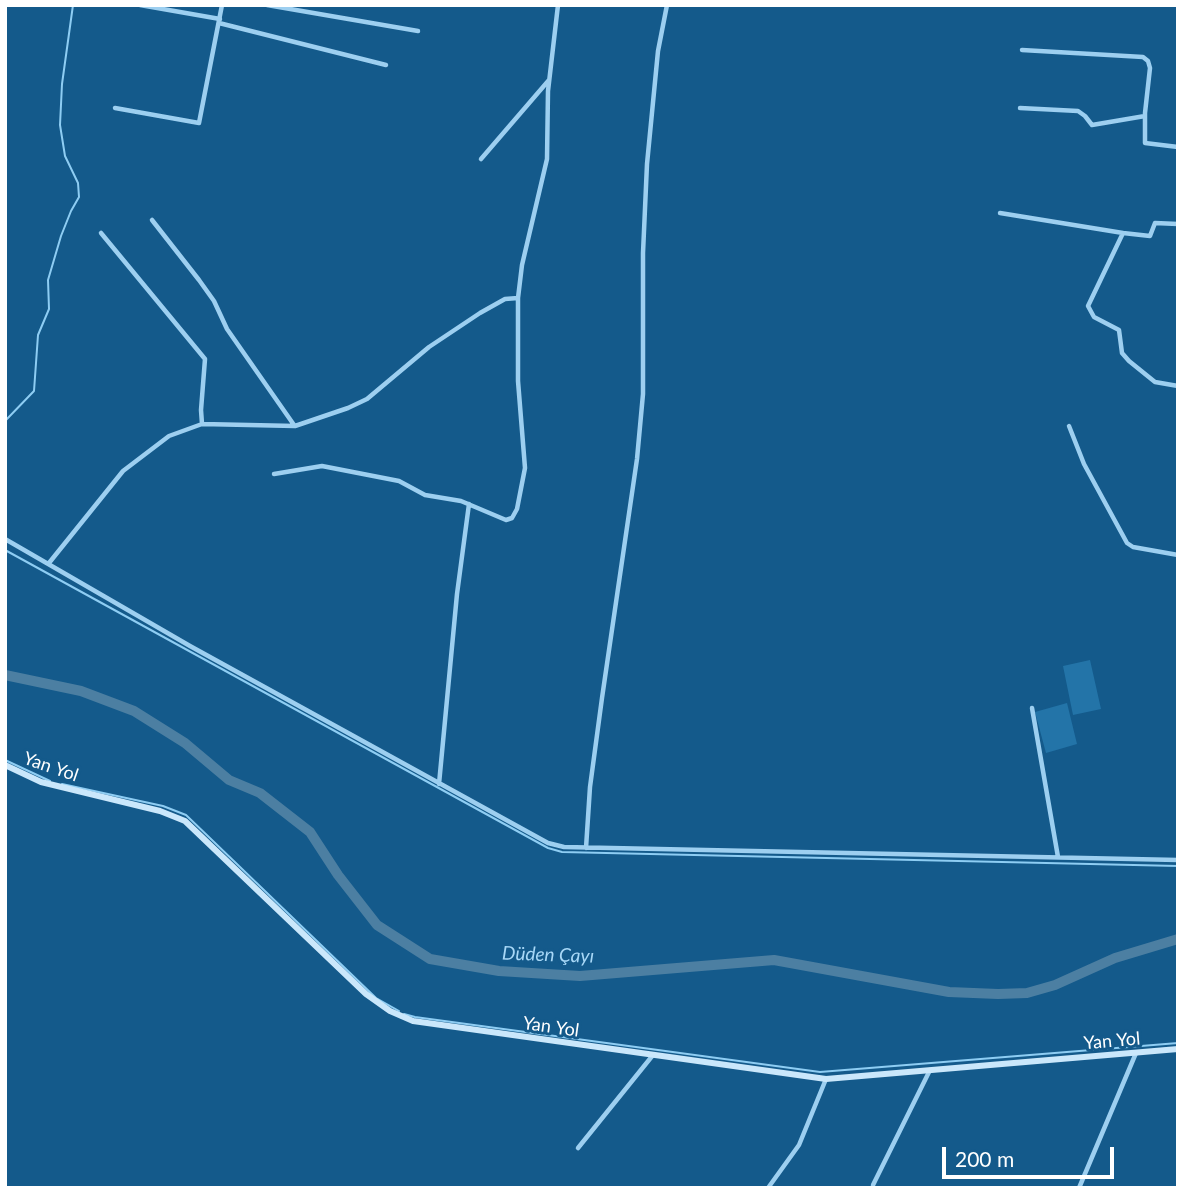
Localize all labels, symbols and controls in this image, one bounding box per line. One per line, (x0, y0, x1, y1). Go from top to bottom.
street label: Yan Yol (21, 748, 81, 786)
water label: Düden Çayı (502, 942, 594, 968)
street label: Yan Yol (521, 1012, 581, 1042)
street label: Yan Yol (1083, 1028, 1141, 1054)
scale bar (945, 1134, 1116, 1178)
text: 200 m (955, 1146, 1014, 1171)

